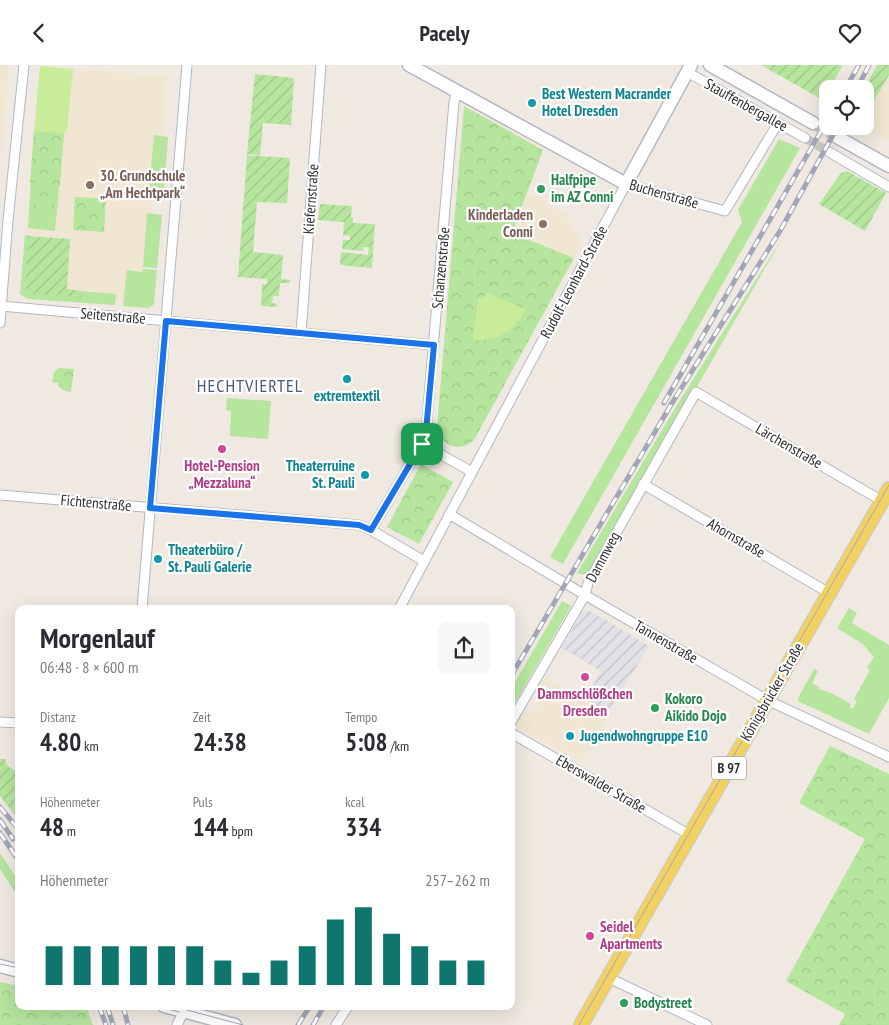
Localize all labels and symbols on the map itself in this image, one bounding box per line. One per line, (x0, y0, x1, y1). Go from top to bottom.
street label: Stauffenbergallee (701, 74, 791, 135)
place label: Best Western Macrander Hotel Dresden (542, 84, 672, 120)
marker: Best Western Macrander Hotel Dresden (526, 97, 538, 109)
street label: Kiefernstraße (299, 163, 322, 235)
place label: 30. Grundschule „Am Hechtpark“ (100, 166, 186, 202)
place label: Halfpipe im AZ Conni (551, 170, 613, 206)
street label: Buchenstraße (627, 175, 701, 212)
marker: 30. Grundschule „Am Hechtpark“ (84, 179, 96, 191)
marker: Halfpipe im AZ Conni (535, 183, 547, 195)
place label: Kinderladen Conni (468, 205, 533, 241)
marker: Kinderladen Conni (537, 218, 549, 230)
street label: Rudolf-Leonhard-Straße (536, 222, 611, 341)
street label: Schanzenstraße (427, 226, 454, 310)
street label: Seitenstraße (80, 303, 146, 328)
marker: extremtextil (341, 373, 353, 385)
district label: HECHTVIERTEL (197, 374, 303, 397)
place label: extremtextil (314, 386, 381, 405)
street label: Lärchenstraße (753, 419, 826, 472)
pin (401, 423, 443, 465)
marker: Hotel-Pension „Mezzaluna“ (216, 443, 228, 455)
place label: Hotel-Pension „Mezzaluna“ (184, 456, 260, 492)
place label: Theaterruine St. Pauli (286, 456, 355, 492)
marker: Theaterruine St. Pauli (359, 469, 371, 481)
street label: Fichtenstraße (60, 490, 132, 515)
street label: Ahornstraße (704, 513, 769, 562)
street label: Dammweg (581, 528, 624, 585)
place label: Theaterbüro / St. Pauli Galerie (168, 540, 252, 576)
marker: Theaterbüro / St. Pauli Galerie (152, 553, 164, 565)
street label: Tannenstraße (631, 616, 701, 667)
street label: Königsbrücker Straße (736, 639, 807, 744)
marker: Dammschlößchen Dresden (579, 671, 591, 683)
place label: Dammschlößchen Dresden (538, 684, 633, 720)
place label: Kokoro Aikido Dojo (664, 689, 727, 725)
marker: Kokoro Aikido Dojo (649, 702, 661, 714)
place label: Jugendwohngruppe E10 (579, 726, 708, 745)
marker: Jugendwohngruppe E10 (564, 730, 576, 742)
street label: Eberswalder Straße (553, 750, 650, 817)
road number: B 97 (712, 756, 746, 779)
place label: Seidel Apartments (599, 917, 662, 953)
marker: Seidel Apartments (584, 930, 596, 942)
place label: Bodystreet (634, 993, 693, 1012)
marker: Bodystreet (618, 997, 630, 1009)

